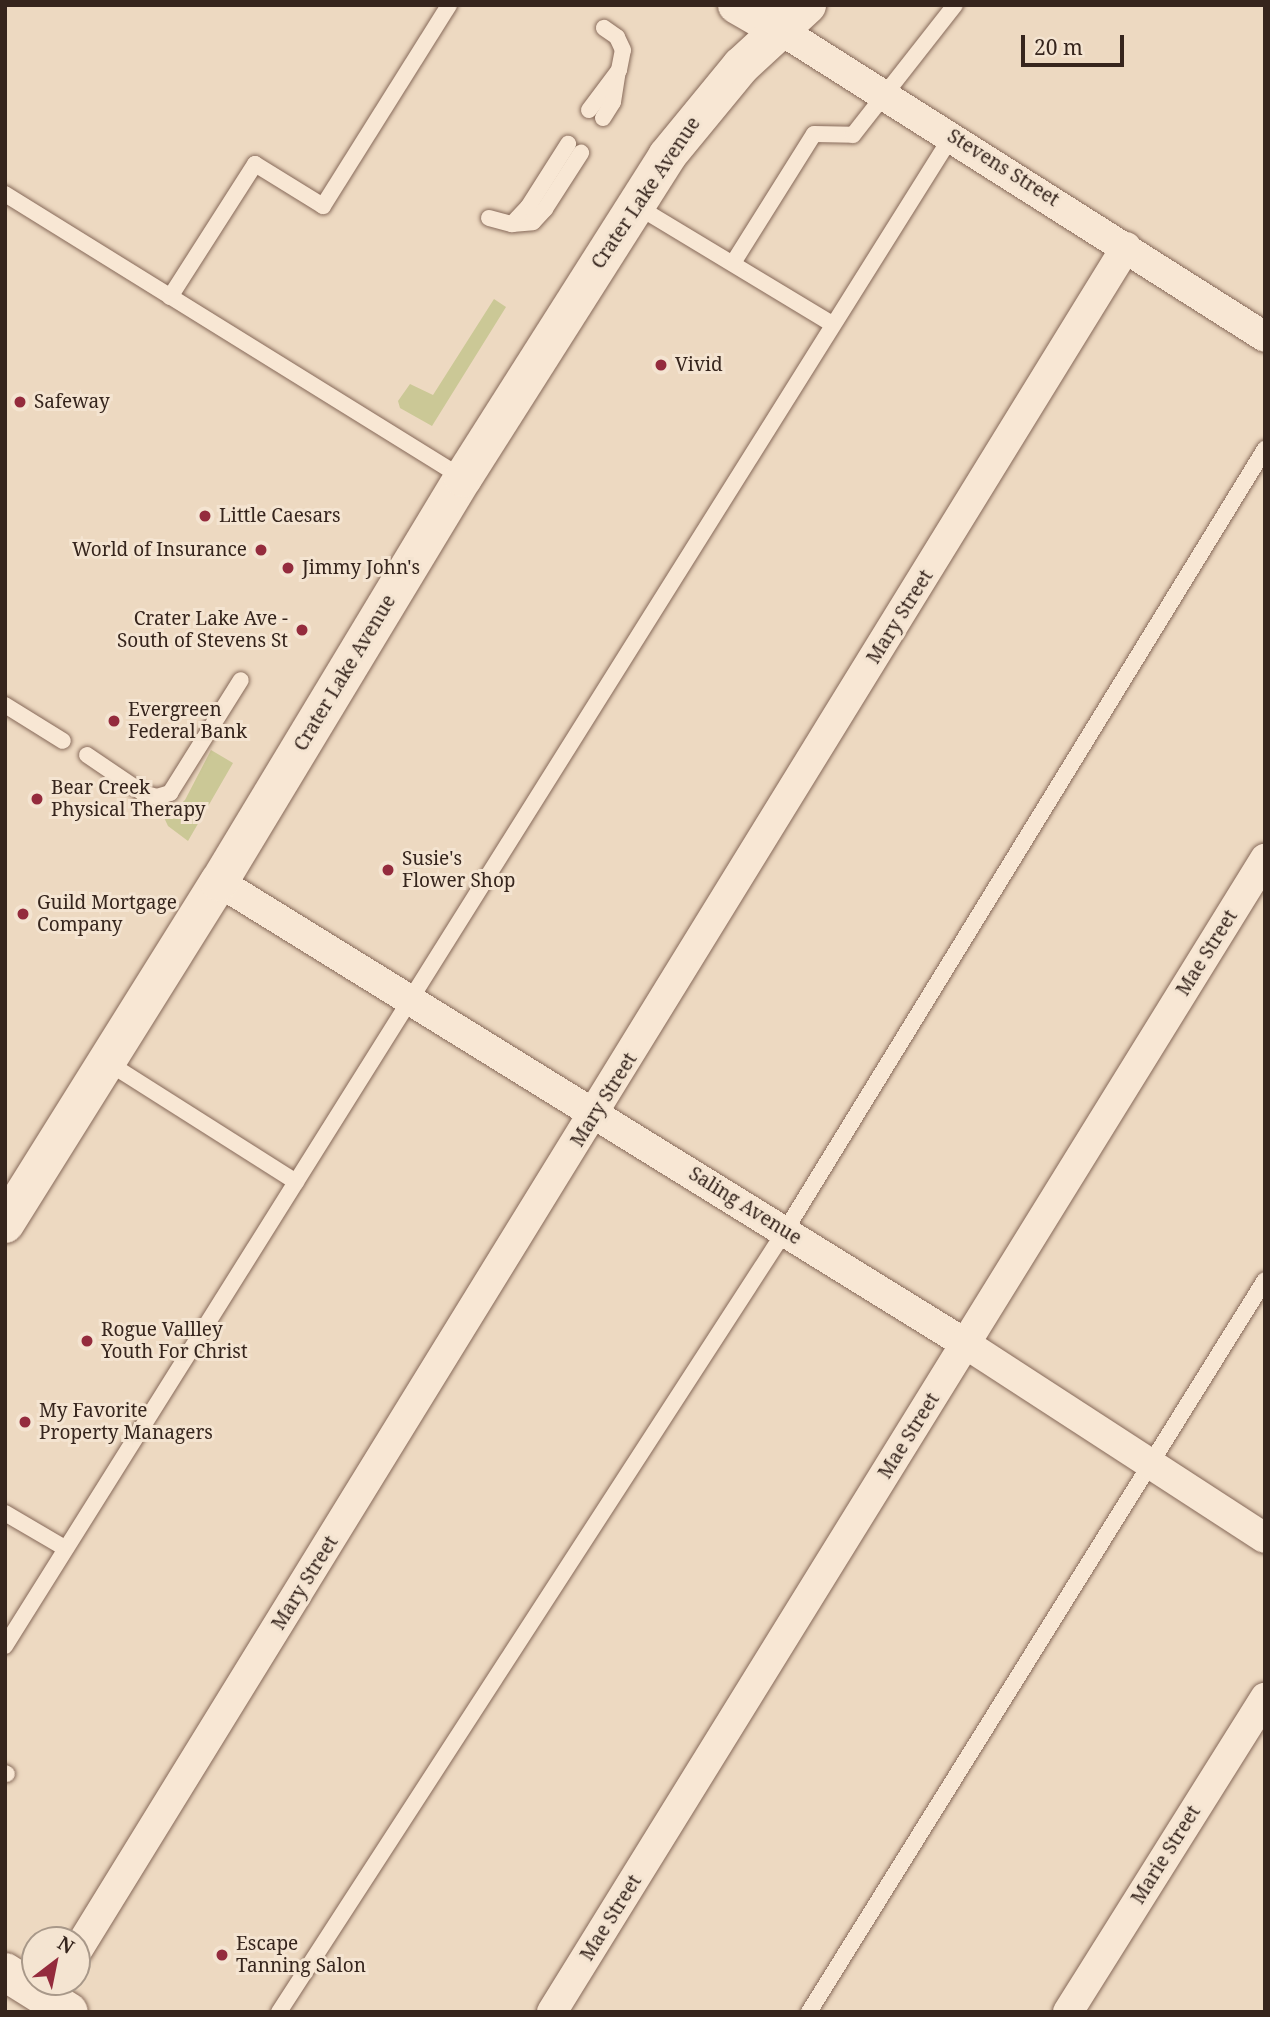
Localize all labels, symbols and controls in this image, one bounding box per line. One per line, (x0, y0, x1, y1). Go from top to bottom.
scale bar (1025, 21, 1128, 65)
text: 20 m (1034, 33, 1083, 61)
street label: Crater Lake Avenue (587, 113, 705, 273)
street label: Stevens Street (943, 125, 1063, 211)
place label: Vivid (675, 354, 723, 376)
marker: Vivid (653, 357, 669, 373)
place label: Safeway (34, 391, 110, 413)
marker: Safeway (12, 394, 28, 410)
place label: Little Caesars (219, 505, 341, 527)
marker: Little Caesars (197, 508, 213, 524)
place label: World of Insurance (72, 539, 247, 561)
marker: World of Insurance (253, 542, 269, 558)
place label: Jimmy John's (302, 557, 420, 579)
marker: Jimmy John's (280, 560, 296, 576)
street label: Mary Street (862, 566, 938, 668)
street label: Crater Lake Avenue (289, 591, 401, 755)
place label: Crater Lake Ave - South of Stevens St (117, 608, 288, 652)
marker: Crater Lake Ave - South of Stevens St (294, 622, 310, 638)
place label: Evergreen Federal Bank (128, 699, 247, 743)
marker: Evergreen Federal Bank (106, 713, 122, 729)
place label: Bear Creek Physical Therapy (51, 777, 206, 821)
marker: Bear Creek Physical Therapy (29, 791, 45, 807)
place label: Susie's Flower Shop (402, 848, 516, 892)
marker: Susie's Flower Shop (380, 862, 396, 878)
place label: Guild Mortgage Company (37, 892, 177, 936)
marker: Guild Mortgage Company (15, 906, 31, 922)
street label: Mae Street (1172, 906, 1242, 1000)
street label: Mary Street (566, 1049, 642, 1151)
street label: Saling Avenue (685, 1162, 805, 1250)
place label: Rogue Vallley Youth For Christ (101, 1319, 248, 1363)
marker: Rogue Vallley Youth For Christ (79, 1333, 95, 1349)
street label: Mae Street (874, 1389, 944, 1483)
place label: My Favorite Property Managers (39, 1400, 213, 1444)
marker: My Favorite Property Managers (17, 1414, 33, 1430)
street label: Mary Street (267, 1532, 343, 1634)
street label: Marie Street (1127, 1802, 1205, 1908)
street label: Mae Street (576, 1871, 646, 1965)
north arrow (21, 1926, 91, 1996)
text: N (53, 1930, 79, 1960)
place label: Escape Tanning Salon (236, 1933, 366, 1977)
marker: Escape Tanning Salon (214, 1947, 230, 1963)

